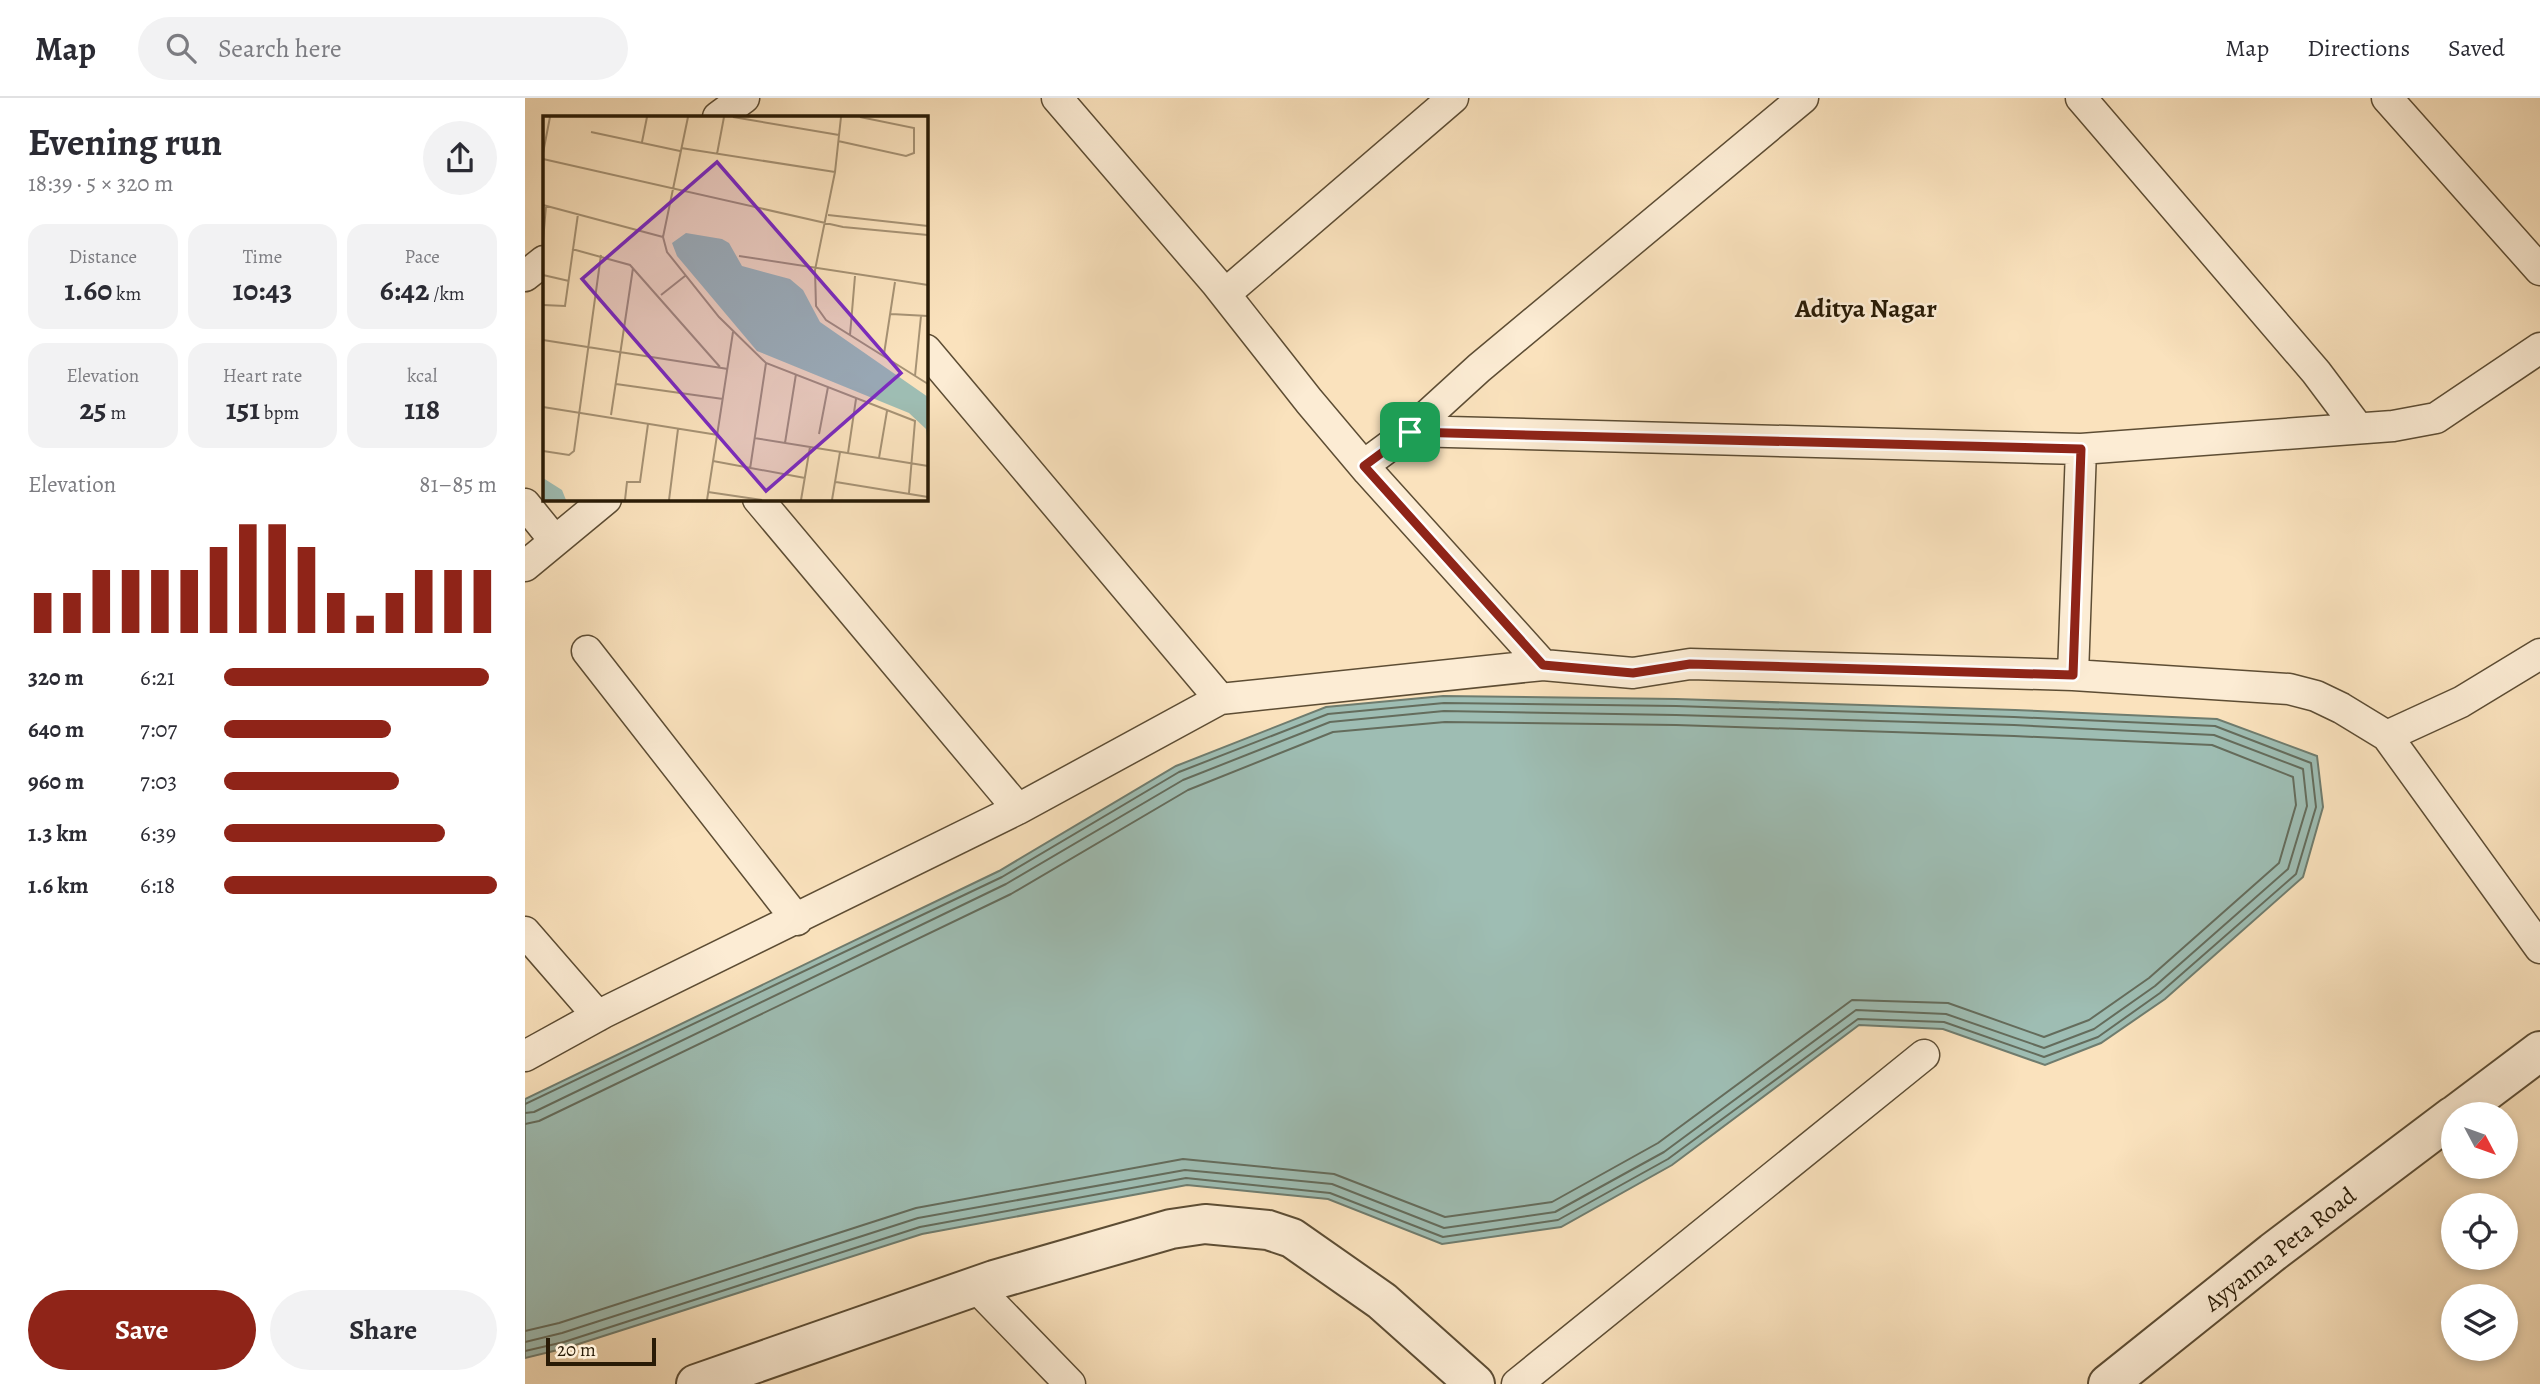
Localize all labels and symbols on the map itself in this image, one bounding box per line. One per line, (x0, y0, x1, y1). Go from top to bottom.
inset map (543, 116, 927, 500)
district label: Aditya Nagar (1794, 291, 1937, 326)
pin (1380, 402, 1440, 462)
north arrow (2441, 1102, 2518, 1180)
street label: Ayyanna Peta Road (2197, 1179, 2363, 1319)
scale bar (546, 1335, 656, 1367)

